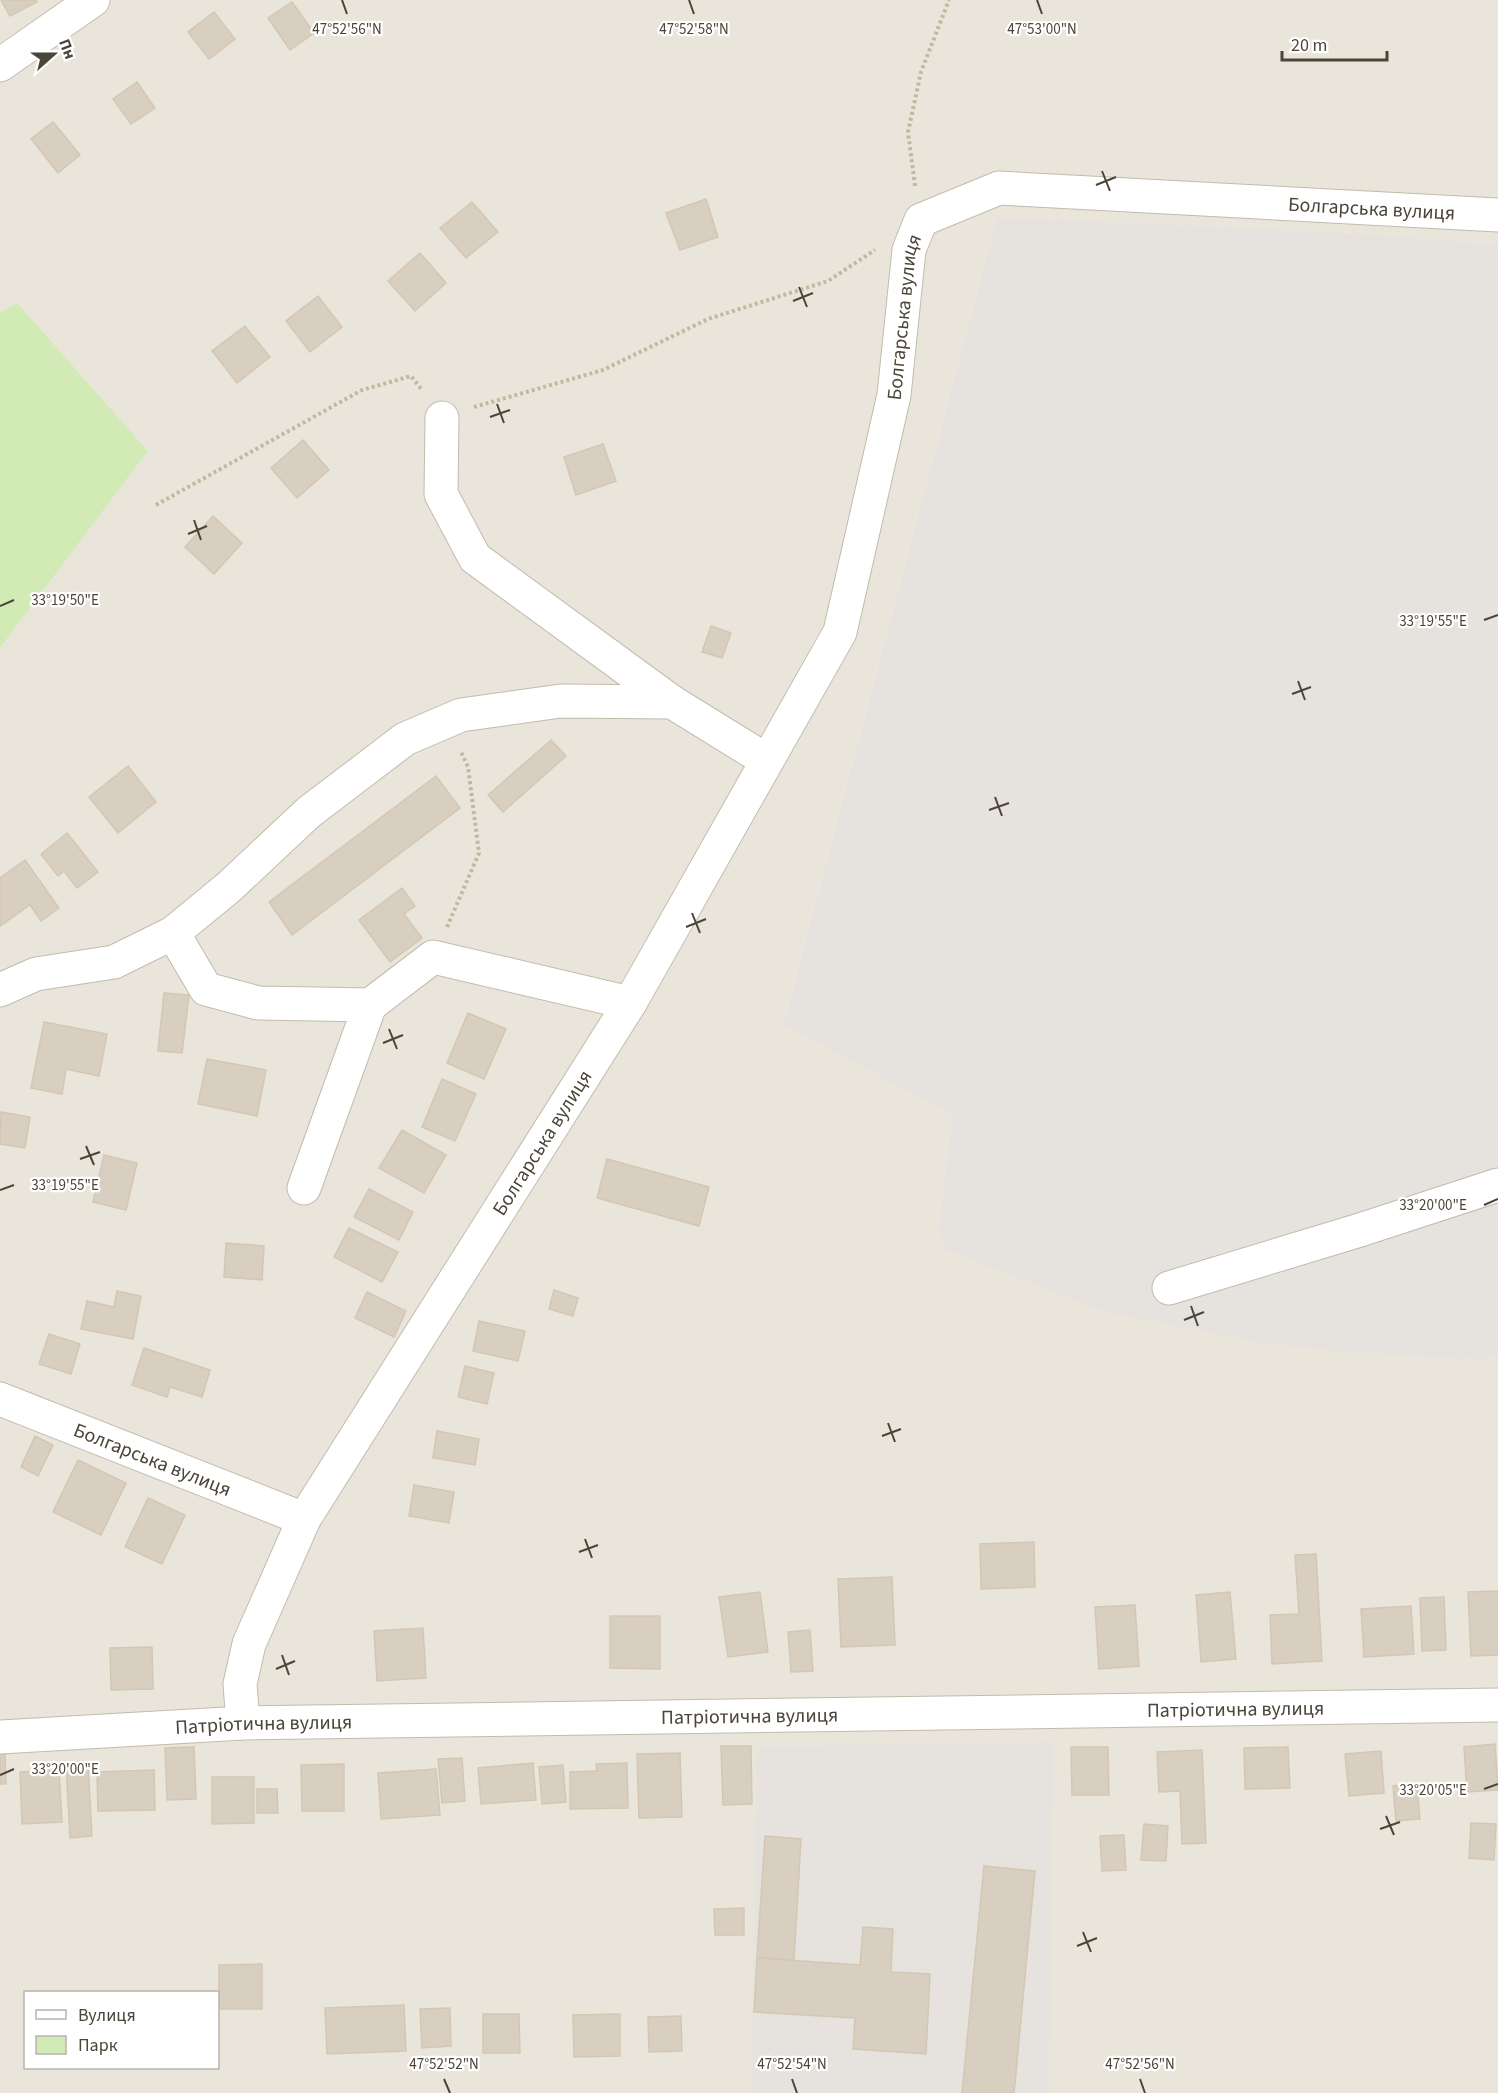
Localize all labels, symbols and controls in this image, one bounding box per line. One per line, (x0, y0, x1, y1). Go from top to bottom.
text: 47°52'56"N (312, 19, 382, 40)
text: 47°52'58"N (659, 19, 729, 40)
text: 47°53'00"N (1007, 19, 1077, 40)
north arrow (24, 24, 84, 84)
scale bar (1282, 24, 1387, 62)
text: 20 m (1291, 33, 1327, 58)
text: Пн (53, 36, 81, 62)
street label: Болгарська вулиця (1287, 191, 1456, 228)
street label: Болгарська вулиця (881, 230, 929, 402)
text: 33°19'50"E (31, 590, 99, 611)
text: 33°19'55"E (1399, 611, 1467, 632)
street label: Болгарська вулиця (486, 1065, 599, 1221)
text: 33°19'55"E (31, 1175, 99, 1196)
text: 33°20'00"E (1399, 1195, 1467, 1216)
street label: Болгарська вулиця (69, 1416, 235, 1504)
street label: Патріотична вулиця (1147, 1694, 1324, 1725)
street label: Патріотична вулиця (661, 1701, 838, 1732)
street label: Патріотична вулиця (174, 1708, 352, 1742)
text: 33°20'00"E (31, 1759, 99, 1780)
text: 33°20'05"E (1399, 1780, 1467, 1801)
legend (24, 1991, 219, 2069)
text: Вулиця (78, 2003, 136, 2028)
text: Парк (78, 2033, 118, 2058)
text: 47°52'52"N (409, 2054, 479, 2075)
text: 47°52'54"N (757, 2054, 827, 2075)
text: 47°52'56"N (1105, 2054, 1175, 2075)

